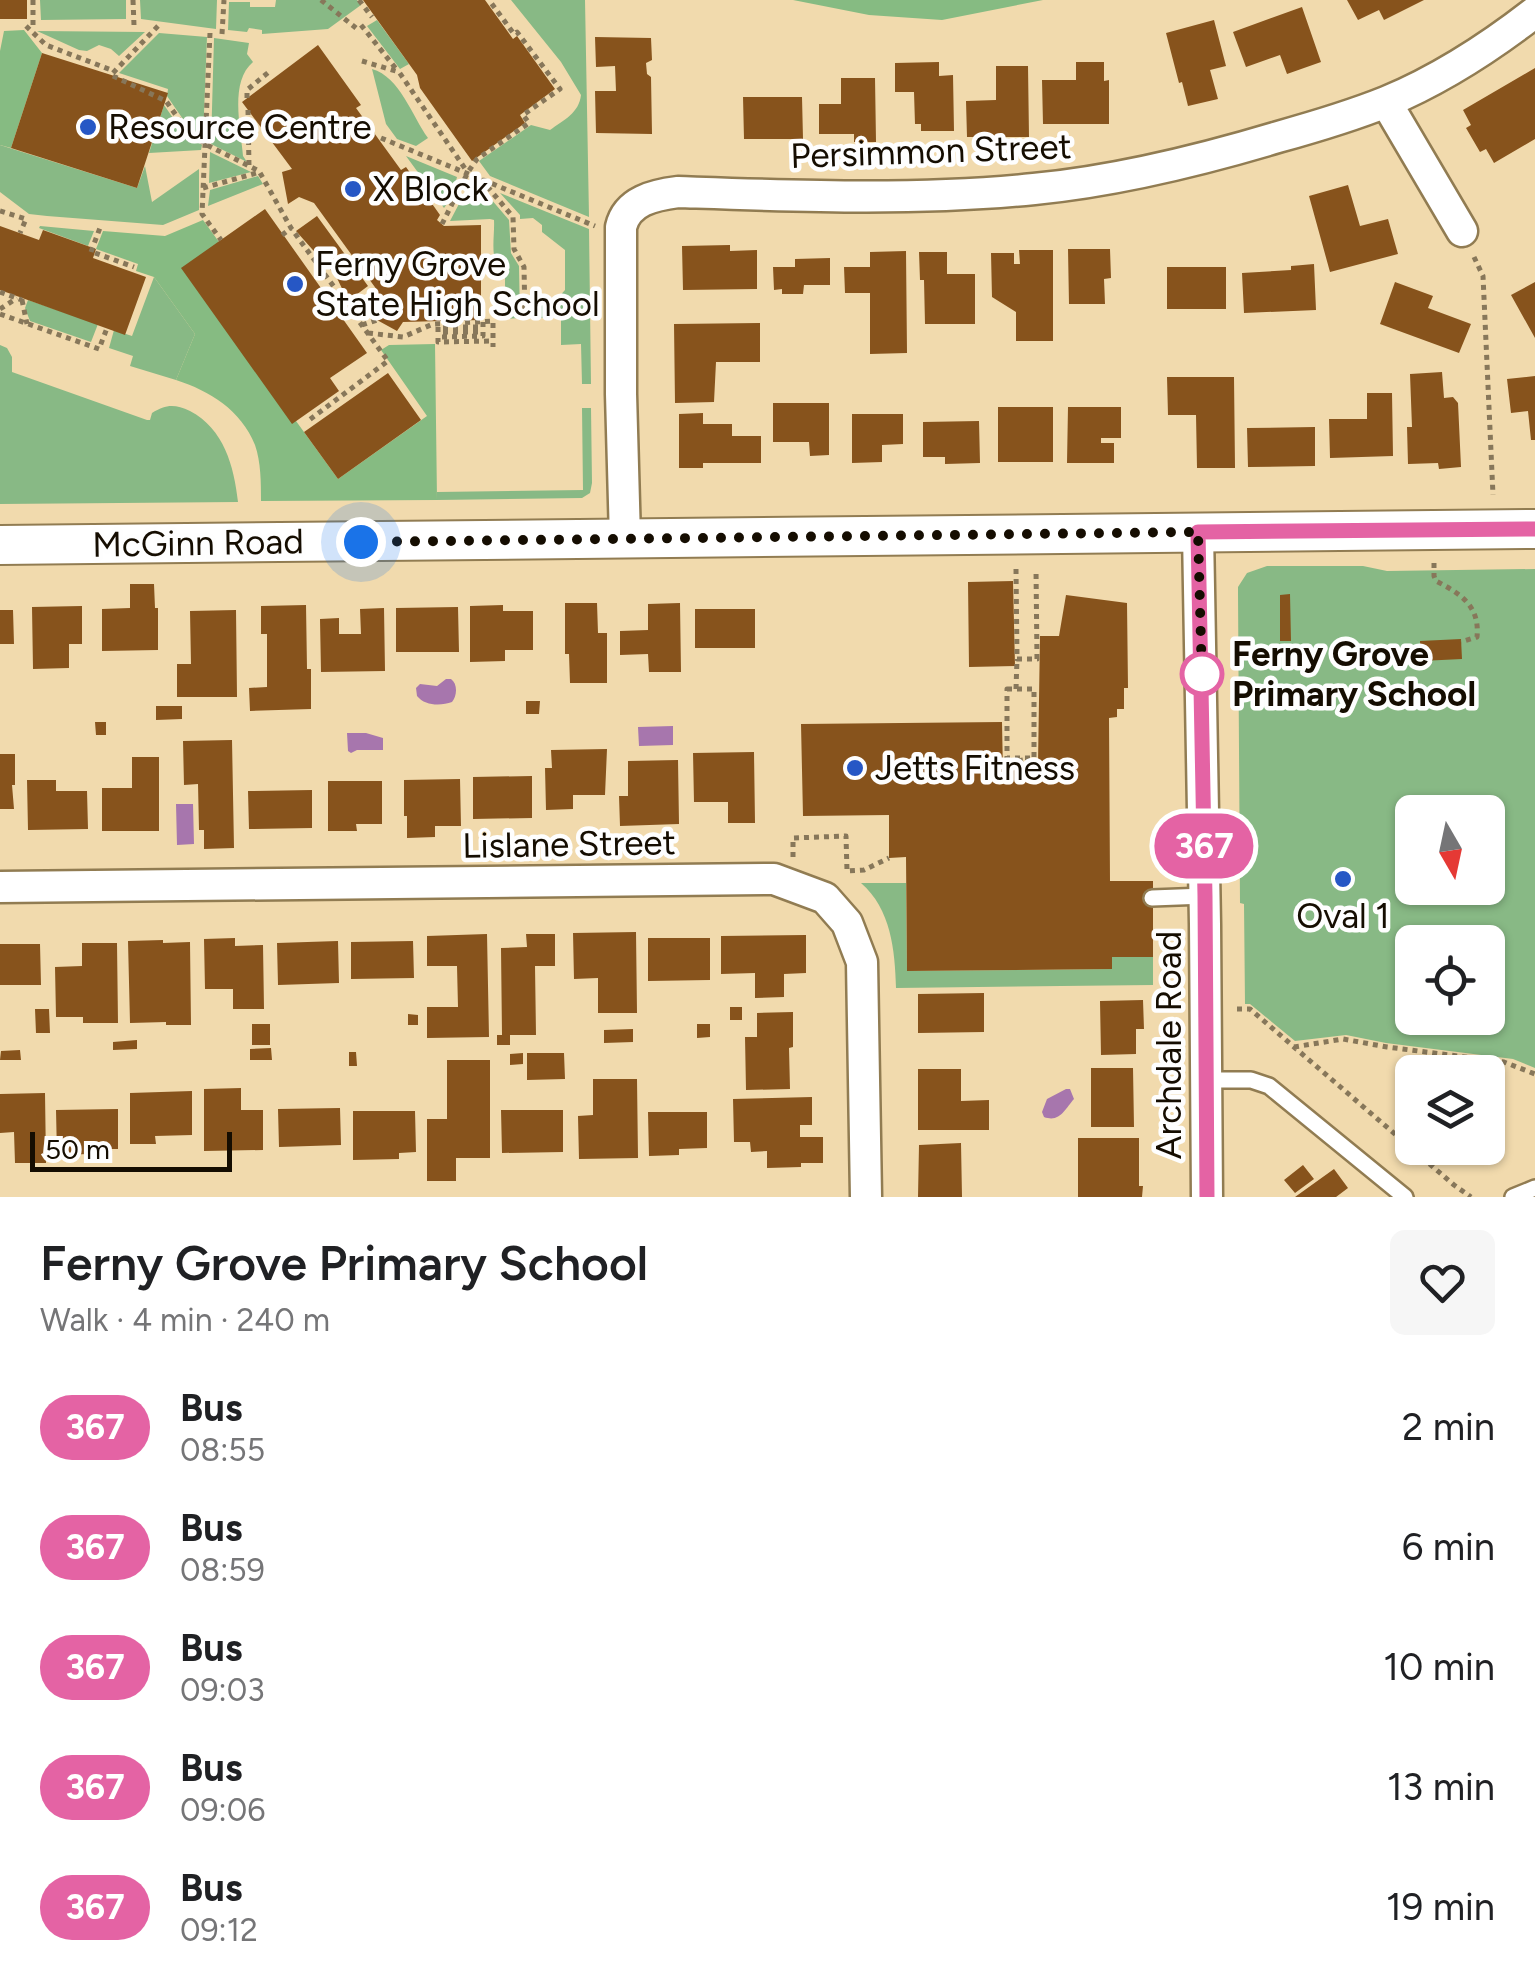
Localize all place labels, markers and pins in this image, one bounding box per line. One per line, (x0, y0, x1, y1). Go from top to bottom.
place label: Resource Centre (108, 106, 372, 148)
marker: Resource Centre (77, 116, 99, 138)
place label: X Block (373, 168, 488, 210)
marker: X Block (342, 178, 364, 200)
place label: Ferny Grove State High School (315, 243, 600, 325)
marker: Ferny Grove State High School (284, 273, 306, 295)
place label: Ferny Grove Primary School (1232, 633, 1476, 715)
marker: Ferny Grove Primary School (1181, 653, 1223, 695)
place label: Jetts Fitness (875, 747, 1075, 789)
marker: Jetts Fitness (844, 757, 866, 779)
marker: Oval 1 (1332, 868, 1354, 890)
place label: Oval 1 (1296, 895, 1390, 937)

